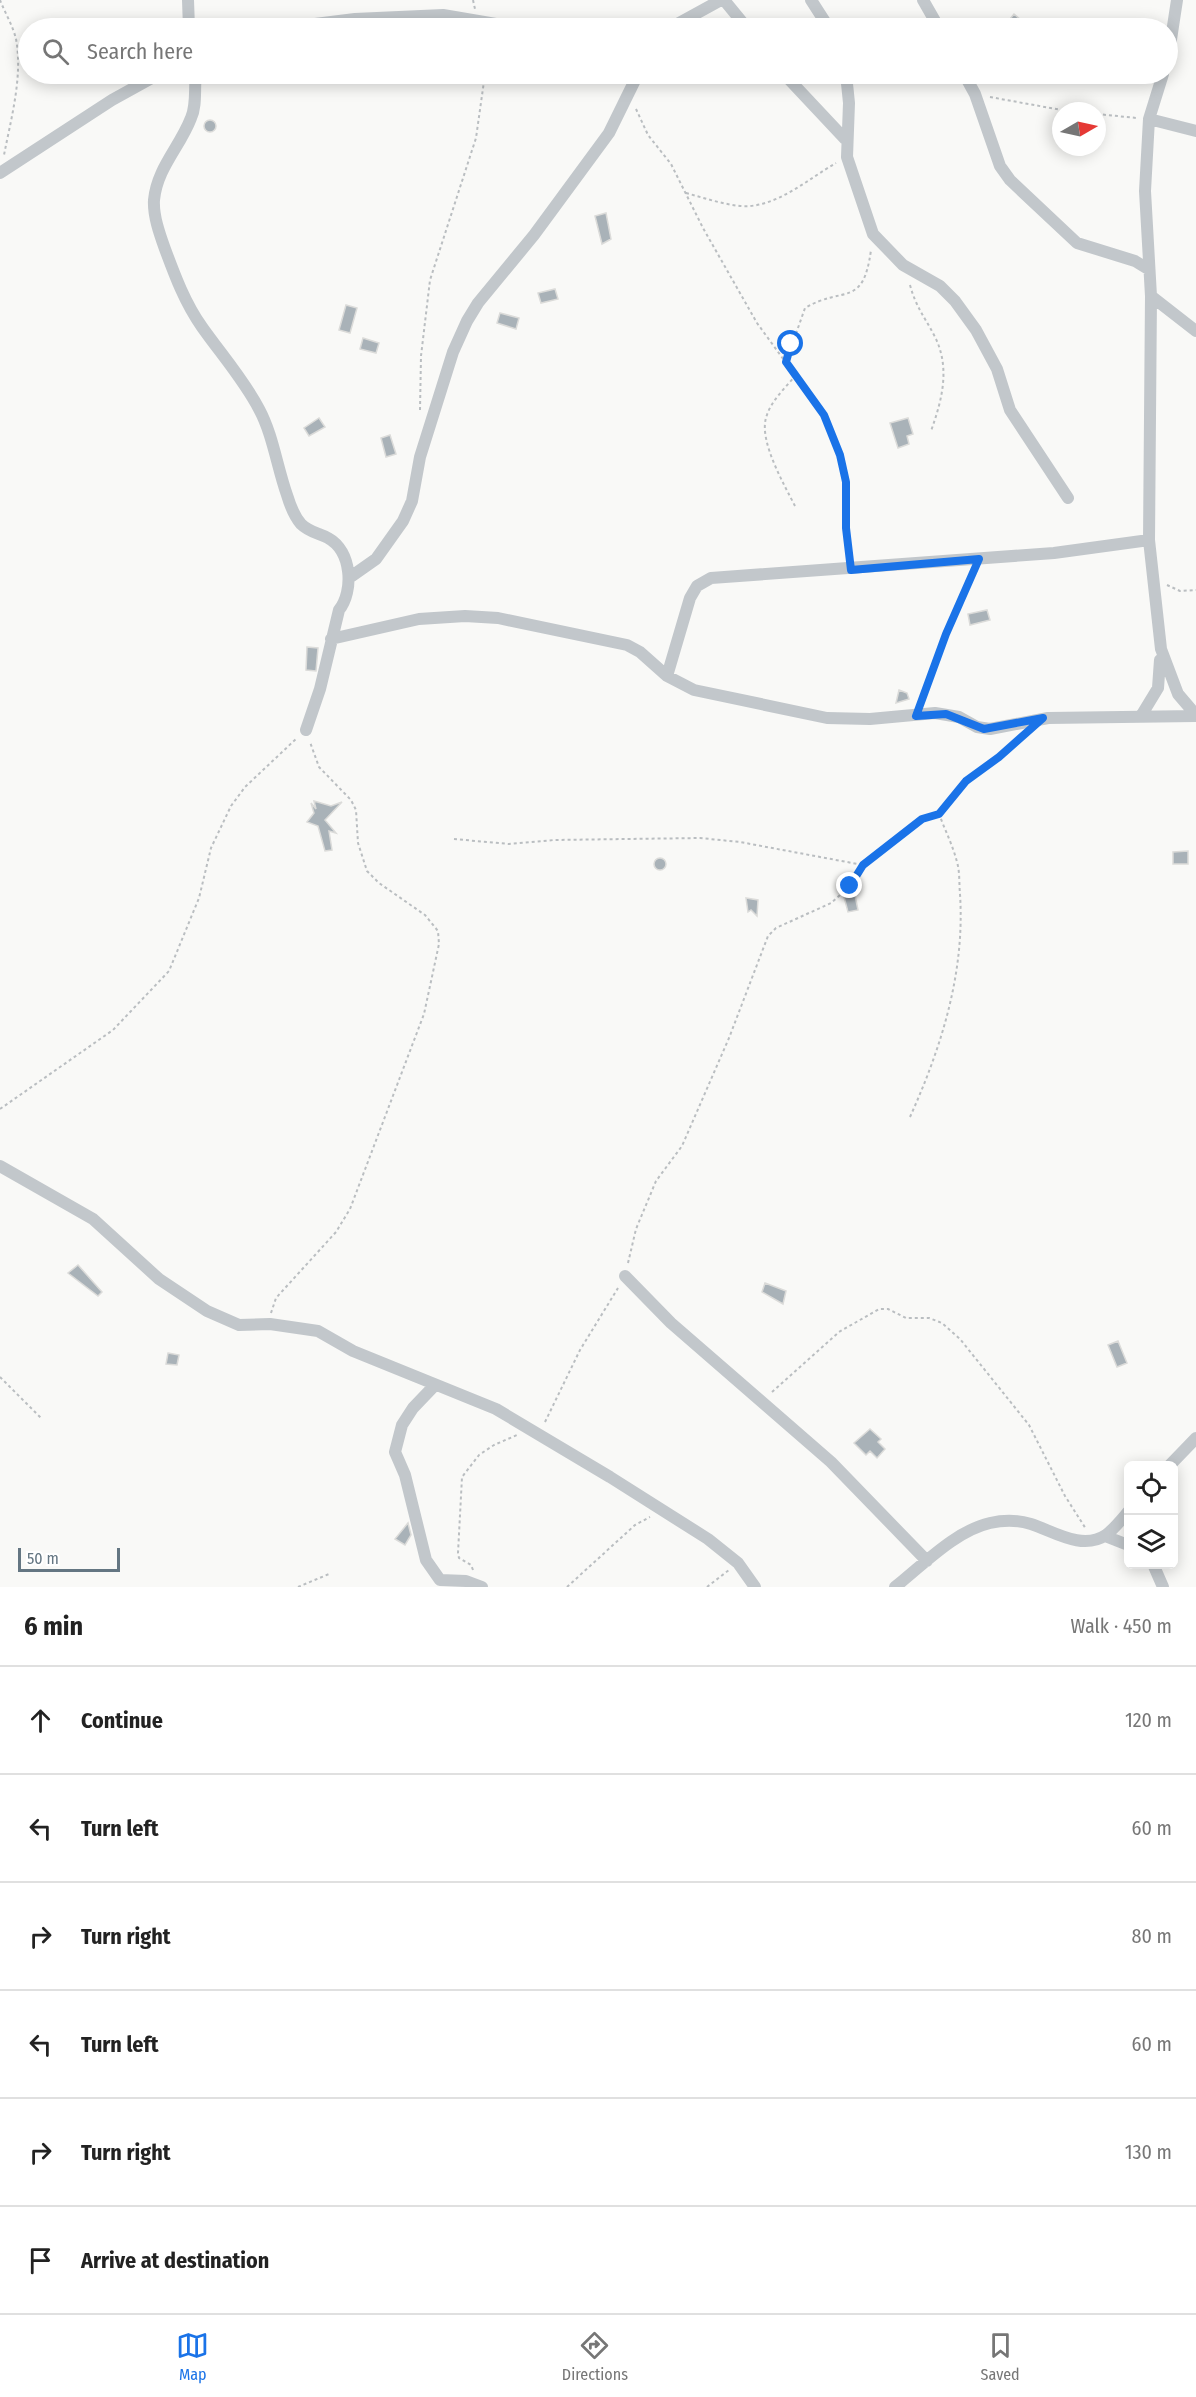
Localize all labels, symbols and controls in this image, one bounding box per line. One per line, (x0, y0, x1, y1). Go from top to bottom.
search box (18, 18, 1178, 84)
icon: search (39, 35, 72, 68)
text: Search here (87, 38, 193, 65)
north arrow (1052, 102, 1106, 156)
route start (777, 330, 803, 356)
route end (836, 872, 862, 898)
map controls (1124, 1461, 1178, 1569)
button: locate (1124, 1461, 1178, 1515)
button: layers (1124, 1515, 1178, 1569)
scale bar (18, 1545, 120, 1572)
text: 50 m (27, 1549, 59, 1568)
text: 6 min (24, 1611, 83, 1642)
text: Walk · 450 m (1071, 1614, 1172, 1638)
icon: ahead (24, 1704, 57, 1737)
text: Continue (81, 1707, 163, 1734)
text: 120 m (1125, 1708, 1172, 1732)
icon: left (24, 1812, 57, 1845)
text: Turn left (81, 1815, 159, 1842)
text: 60 m (1132, 1816, 1172, 1840)
icon: right (24, 1920, 57, 1953)
text: Turn right (81, 1923, 170, 1950)
text: 80 m (1132, 1924, 1172, 1948)
icon: left (24, 2028, 57, 2061)
text: Turn left (81, 2031, 159, 2058)
text: 60 m (1132, 2032, 1172, 2056)
icon: right (24, 2136, 57, 2169)
text: Turn right (81, 2139, 170, 2166)
text: 130 m (1125, 2140, 1172, 2164)
icon: arrive (24, 2244, 57, 2277)
text: Arrive at destination (81, 2247, 269, 2274)
tab: Map (176, 2329, 209, 2384)
tab: Directions (562, 2329, 628, 2384)
tab: Saved (981, 2329, 1020, 2384)

